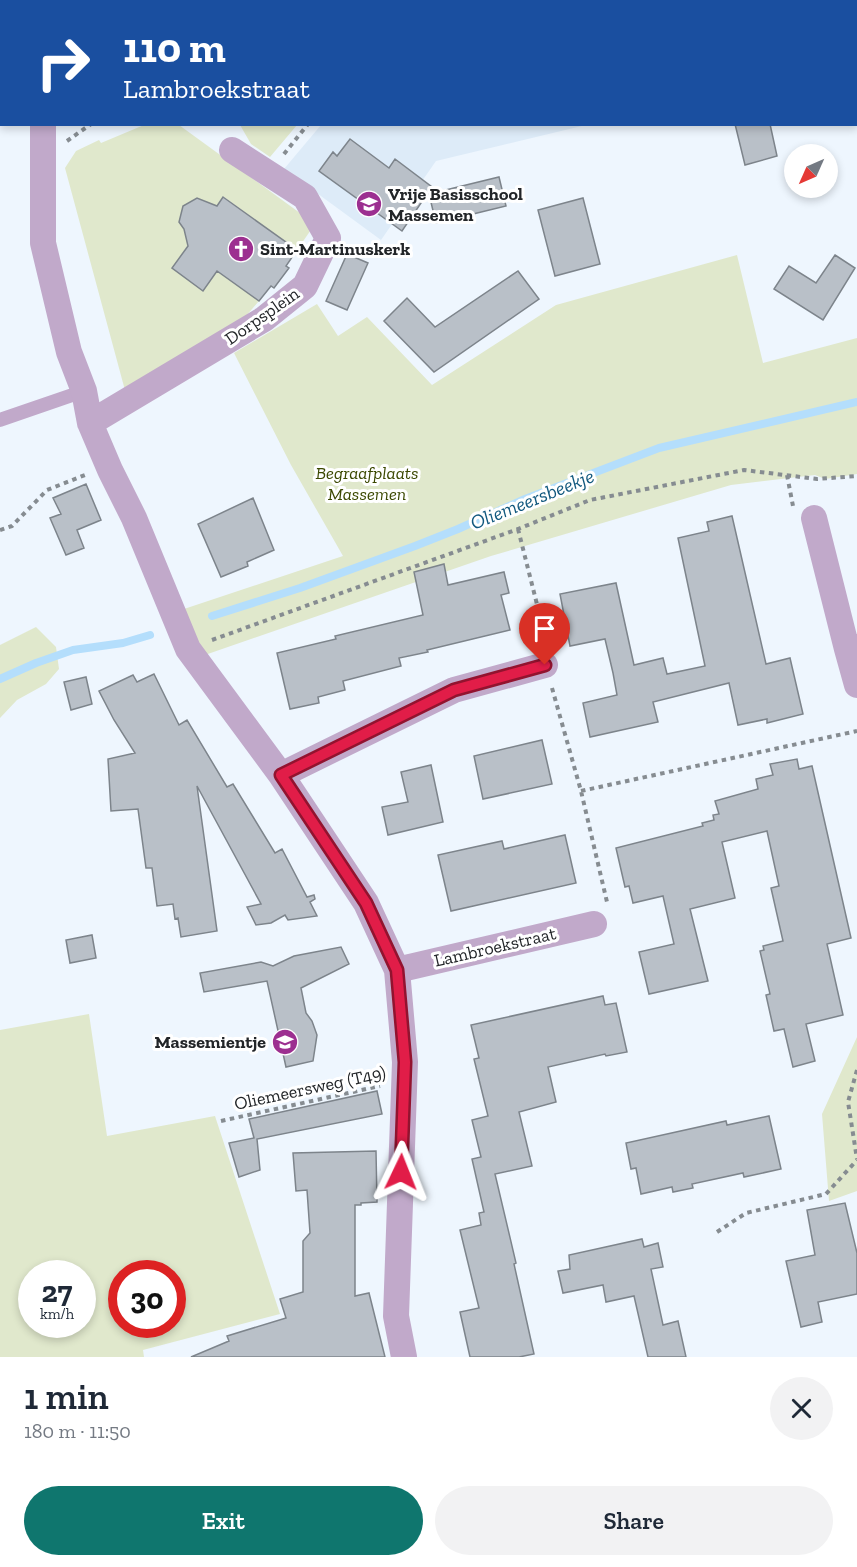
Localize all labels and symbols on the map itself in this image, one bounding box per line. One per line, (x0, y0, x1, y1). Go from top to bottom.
north arrow (784, 144, 838, 198)
place label: Vrije Basisschool Massemen (388, 183, 523, 226)
school or university icon: Vrije Basisschool Massemen (354, 189, 384, 219)
church icon: Sint-Martinuskerk (226, 234, 256, 264)
place label: Sint-Martinuskerk (260, 238, 410, 260)
street label: Dorpsplein (221, 282, 304, 350)
park label: Begraafplaats Massemen (315, 462, 419, 505)
water label: Oliemeersbeekje (467, 463, 597, 535)
pin (519, 603, 570, 665)
street label: Lambroekstraat (432, 922, 558, 972)
school or university icon: Massemientje (270, 1027, 300, 1057)
place label: Massemientje (154, 1031, 266, 1053)
street label: Oliemeersweg (T49) (232, 1061, 388, 1115)
position arrow (369, 1140, 433, 1204)
speed limit sign: 30 (108, 1260, 186, 1338)

